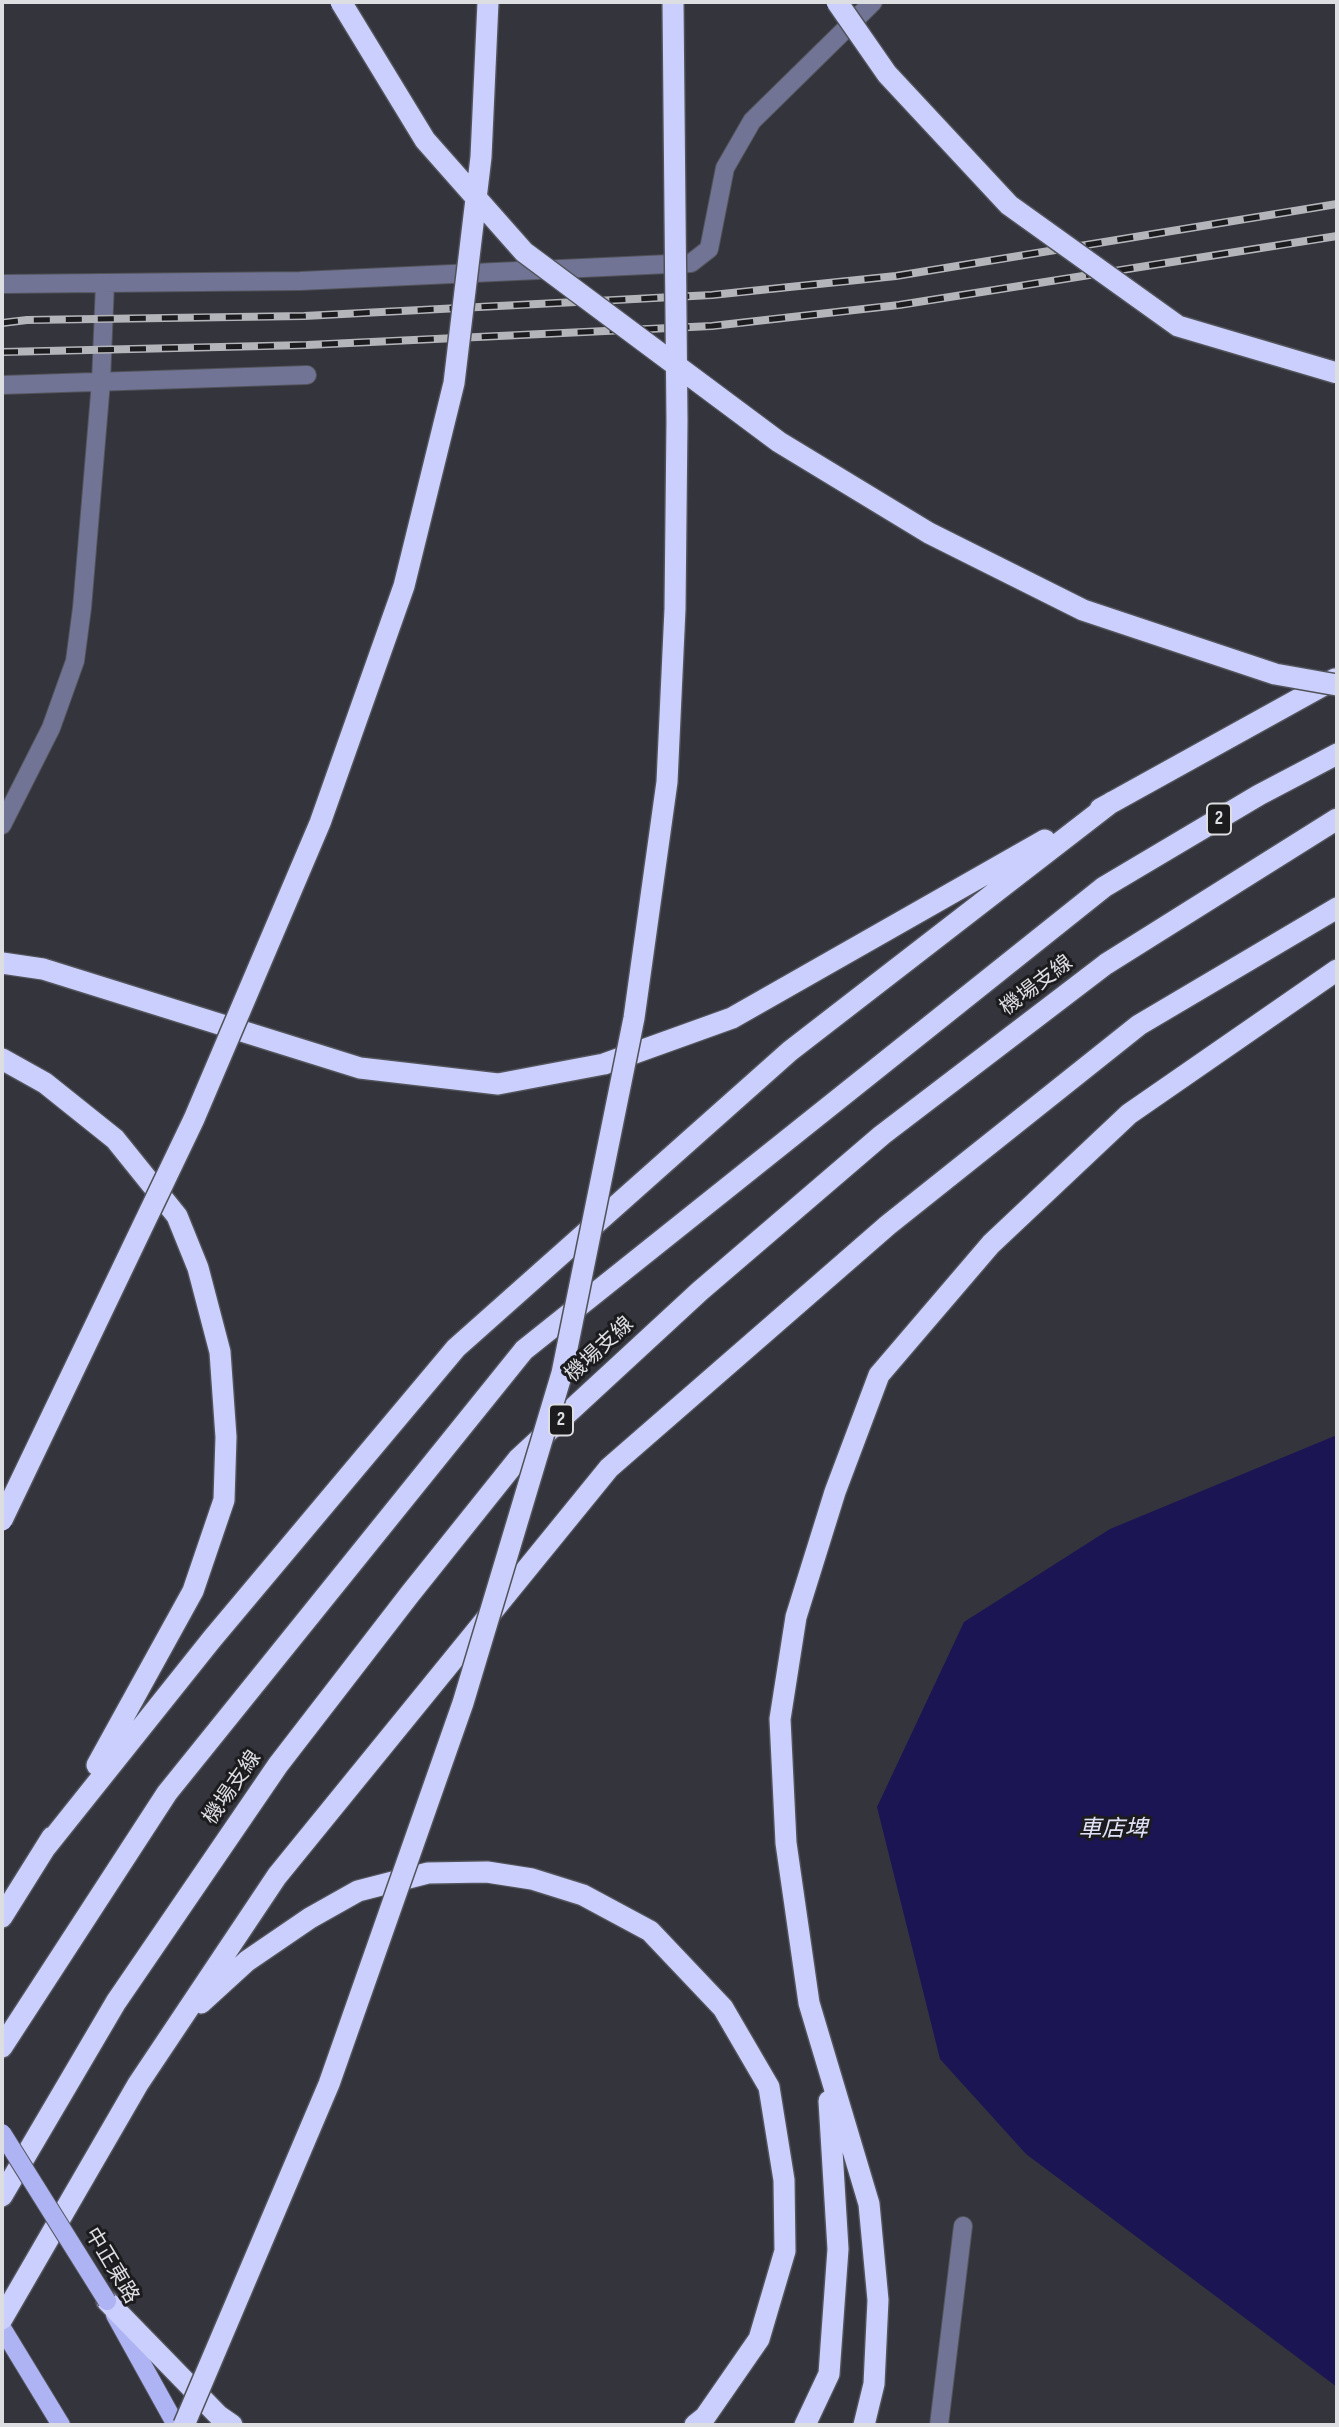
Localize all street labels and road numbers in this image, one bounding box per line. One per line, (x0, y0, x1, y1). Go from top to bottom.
road number: 2 (1207, 804, 1231, 834)
street label: 機場支線 (996, 951, 1078, 1021)
street label: 機場支線 (561, 1312, 639, 1388)
road number: 2 (549, 1404, 573, 1436)
street label: 機場支線 (199, 1746, 267, 1830)
street label: 中正東路 (79, 2224, 143, 2308)

